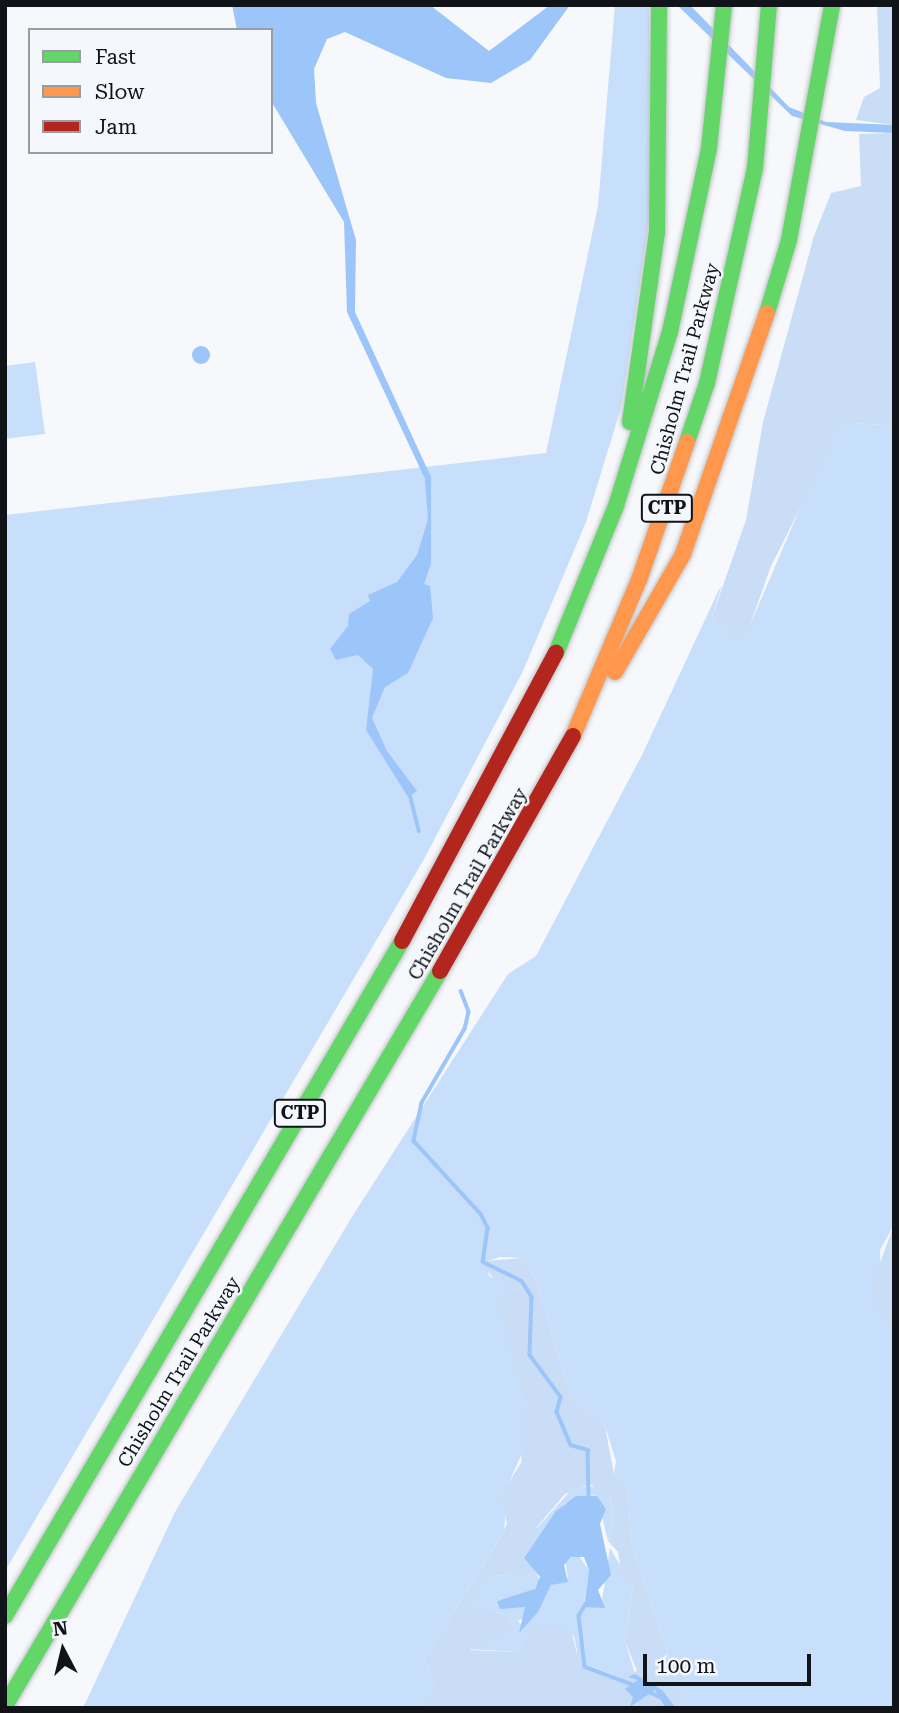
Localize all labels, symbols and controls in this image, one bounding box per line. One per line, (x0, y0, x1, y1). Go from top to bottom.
legend (28, 28, 273, 154)
text: Fast (95, 45, 136, 69)
text: Slow (95, 80, 144, 104)
text: Jam (95, 115, 137, 139)
street label: Chisholm Trail Parkway (646, 261, 724, 477)
road number: CTP (641, 494, 693, 522)
street label: Chisholm Trail Parkway (404, 784, 532, 984)
road number: CTP (274, 1098, 326, 1128)
street label: Chisholm Trail Parkway (113, 1273, 245, 1471)
north arrow (28, 1615, 98, 1685)
text: N (52, 1616, 69, 1641)
scale bar (647, 1640, 815, 1684)
text: 100 m (656, 1654, 716, 1678)

